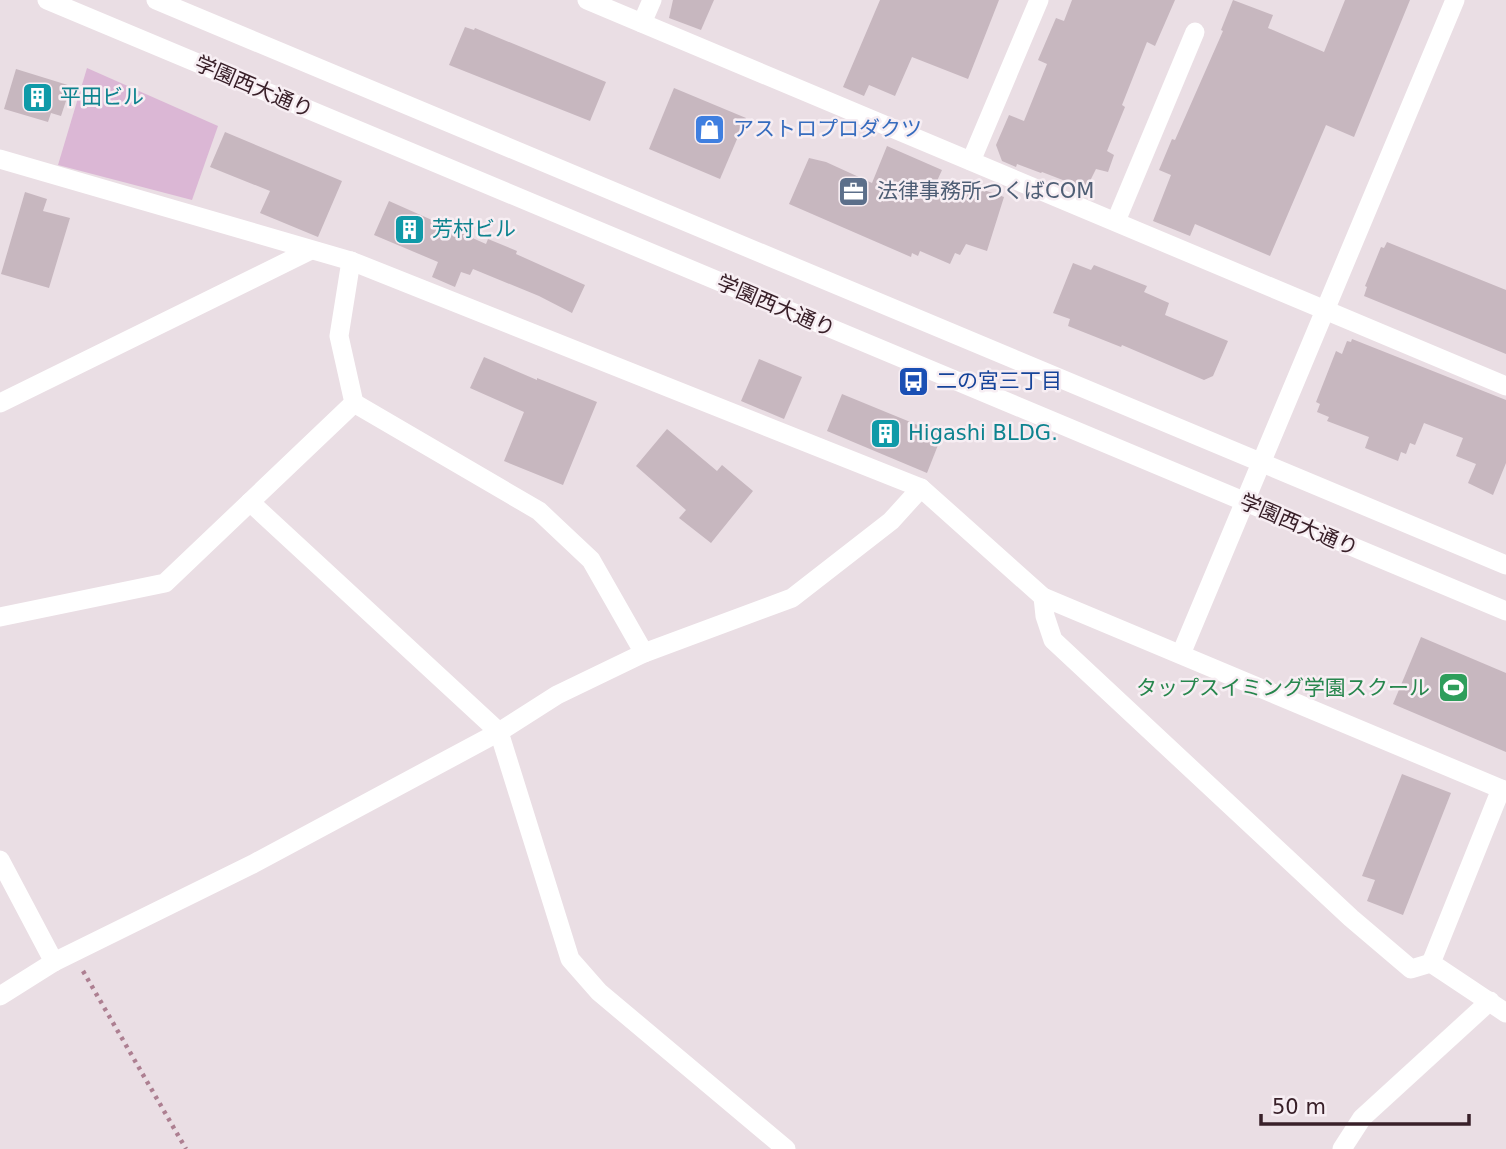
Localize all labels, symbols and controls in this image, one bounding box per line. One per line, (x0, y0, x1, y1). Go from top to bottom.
street label: 学園西大通り (191, 51, 317, 123)
building icon: 平田ビル (20, 80, 54, 114)
place label: 平田ビル (60, 85, 144, 109)
shop icon: アストロプロダクツ (693, 112, 727, 146)
place label: アストロプロダクツ (733, 117, 922, 141)
office icon: 法律事務所つくばCOM (837, 174, 871, 208)
place label: 法律事務所つくばCOM (877, 179, 1094, 203)
building icon: 芳村ビル (392, 212, 426, 246)
place label: 芳村ビル (432, 217, 516, 241)
street label: 学園西大通り (713, 270, 839, 342)
bus stop icon: 二の宮三丁目 (896, 364, 930, 398)
place label: 二の宮三丁目 (936, 369, 1062, 393)
building icon: Higashi BLDG. (868, 416, 902, 450)
place label: Higashi BLDG. (908, 421, 1058, 445)
street label: 学園西大通り (1236, 489, 1362, 561)
sports icon: タップスイミング学園スクール (1436, 671, 1470, 705)
place label: タップスイミング学園スクール (1136, 676, 1430, 700)
scale bar (1261, 1082, 1469, 1126)
text: 50 m (1272, 1095, 1326, 1119)

